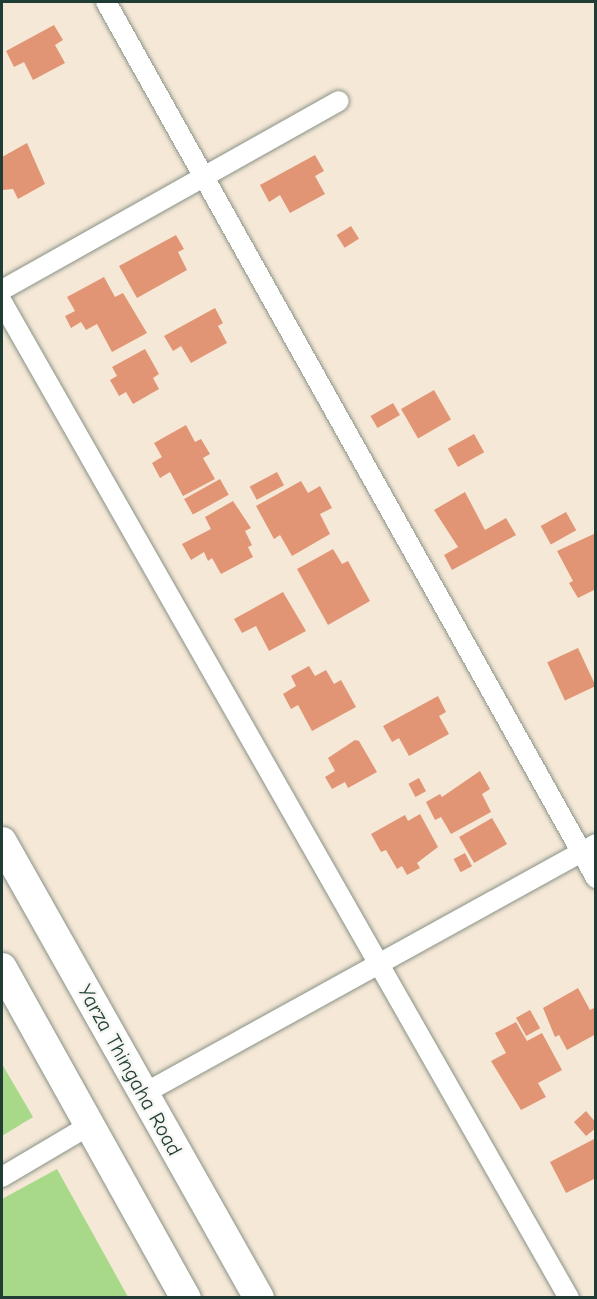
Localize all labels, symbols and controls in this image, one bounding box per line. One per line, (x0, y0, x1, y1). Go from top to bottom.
street label: Yarza Thingaha Road (72, 980, 188, 1160)

